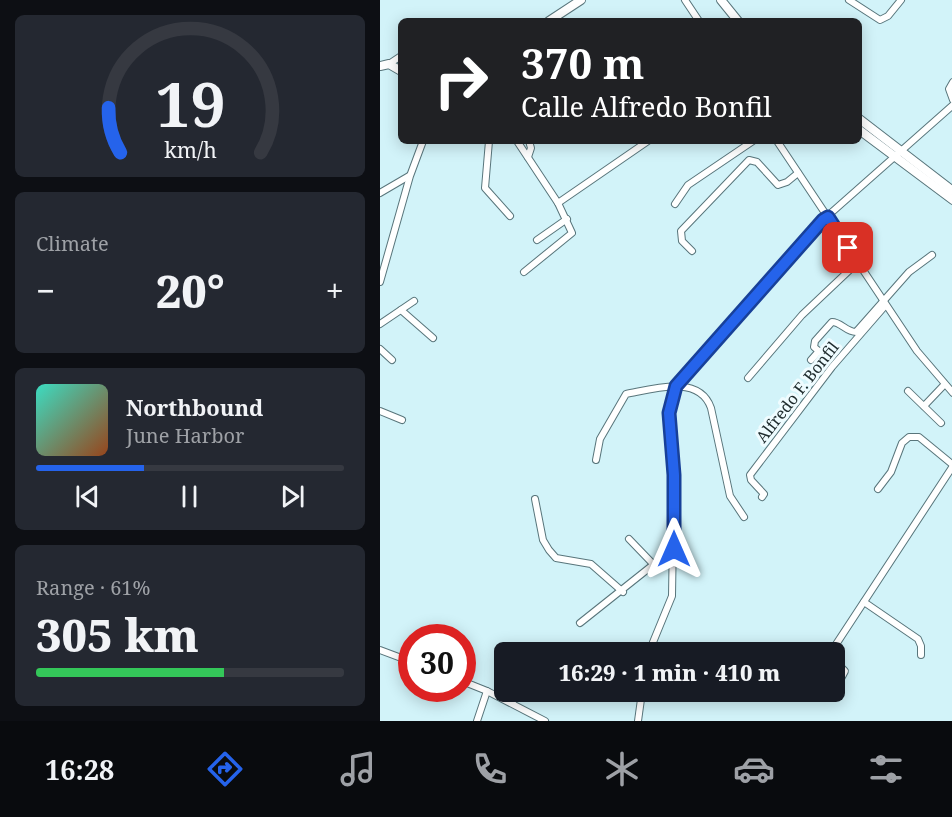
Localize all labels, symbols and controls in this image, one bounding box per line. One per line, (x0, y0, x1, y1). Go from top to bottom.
text: 370 m (521, 34, 645, 91)
icon: right (422, 42, 500, 120)
text: 19 (155, 60, 225, 145)
text: Calle Alfredo Bonfil (521, 88, 772, 125)
text: km/h (164, 135, 217, 164)
pin (822, 222, 873, 273)
text: Climate (36, 230, 109, 257)
icon: arrive (831, 231, 864, 264)
text: 20° (156, 260, 225, 321)
text: − (36, 268, 55, 313)
text: + (326, 268, 344, 313)
street label: Alfredo F. Bonfil (751, 337, 843, 447)
text: Northbound (126, 392, 263, 422)
text: June Harbor (126, 422, 244, 449)
icon: previous (71, 480, 104, 513)
icon: pause (173, 480, 206, 513)
icon: next (276, 480, 309, 513)
position arrow (642, 517, 706, 581)
text: Range · 61% (36, 574, 150, 601)
text: 305 km (36, 604, 199, 665)
speed limit sign: 30 (398, 624, 476, 702)
text: 16:29 · 1 min · 410 m (559, 657, 780, 687)
icon: directions (204, 748, 246, 790)
icon: music (337, 748, 379, 790)
icon: phone (469, 748, 511, 790)
icon: climate (601, 748, 643, 790)
icon: car (733, 748, 775, 790)
icon: filters (865, 748, 907, 790)
text: 16:28 (45, 751, 114, 788)

